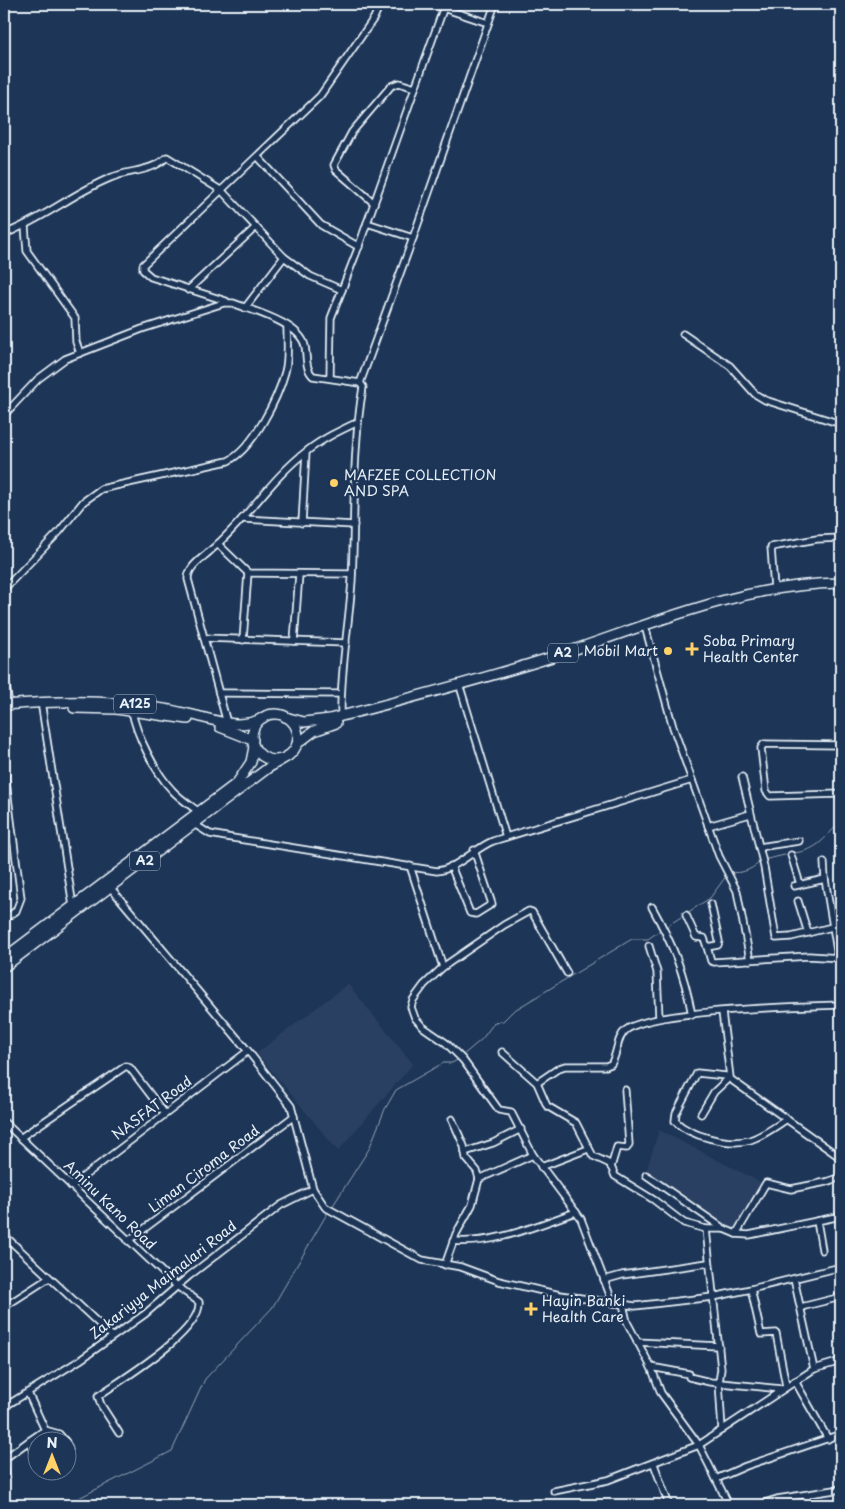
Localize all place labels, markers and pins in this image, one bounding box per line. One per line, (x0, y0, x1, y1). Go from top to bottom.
place label: MAFZEE COLLECTION AND SPA (344, 464, 496, 501)
marker: MAFZEE COLLECTION AND SPA (328, 477, 340, 489)
place label: Soba Primary Health Center (703, 630, 799, 667)
place label: Mobil Mart (584, 640, 658, 661)
marker: Soba Primary Health Center (685, 642, 699, 656)
marker: Mobil Mart (662, 645, 674, 657)
place label: Hayin Banki Health Care (542, 1290, 625, 1327)
marker: Hayin Banki Health Care (524, 1302, 538, 1316)

